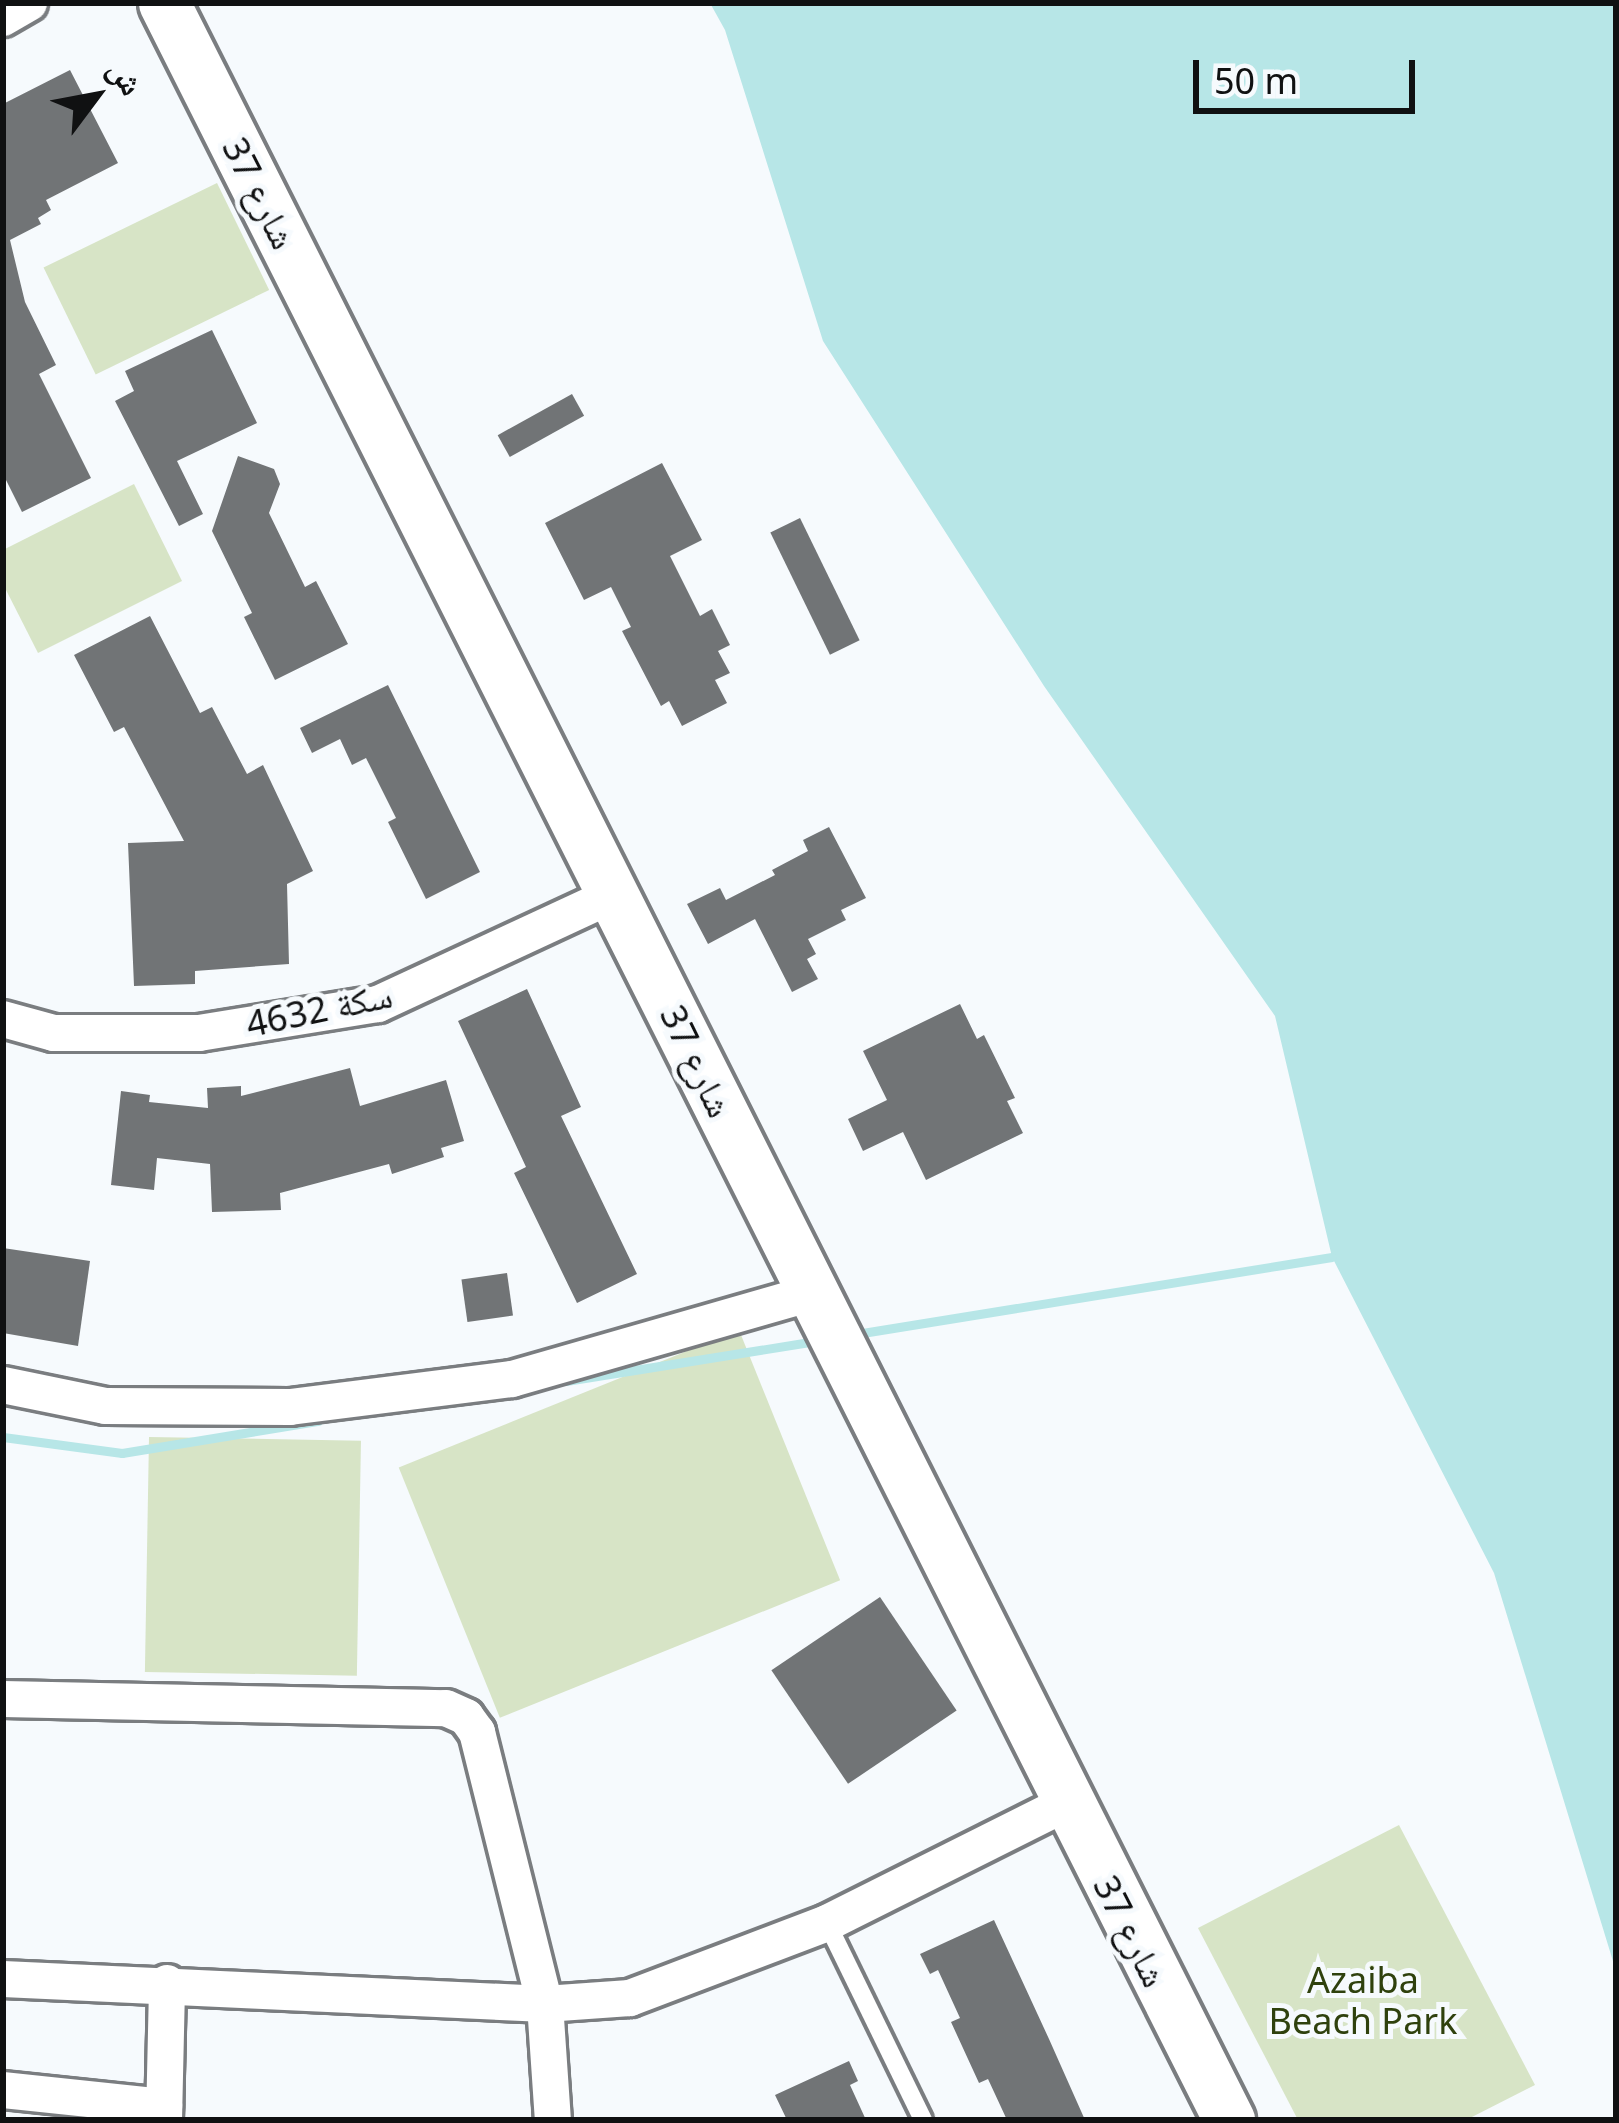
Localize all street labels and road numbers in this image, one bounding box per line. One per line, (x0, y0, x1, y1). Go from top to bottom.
street label: شارع 37 (214, 130, 306, 256)
street label: سكة 4632 (242, 972, 396, 1046)
street label: شارع 37 (652, 998, 742, 1124)
street label: شارع 37 (1085, 1868, 1177, 1994)

